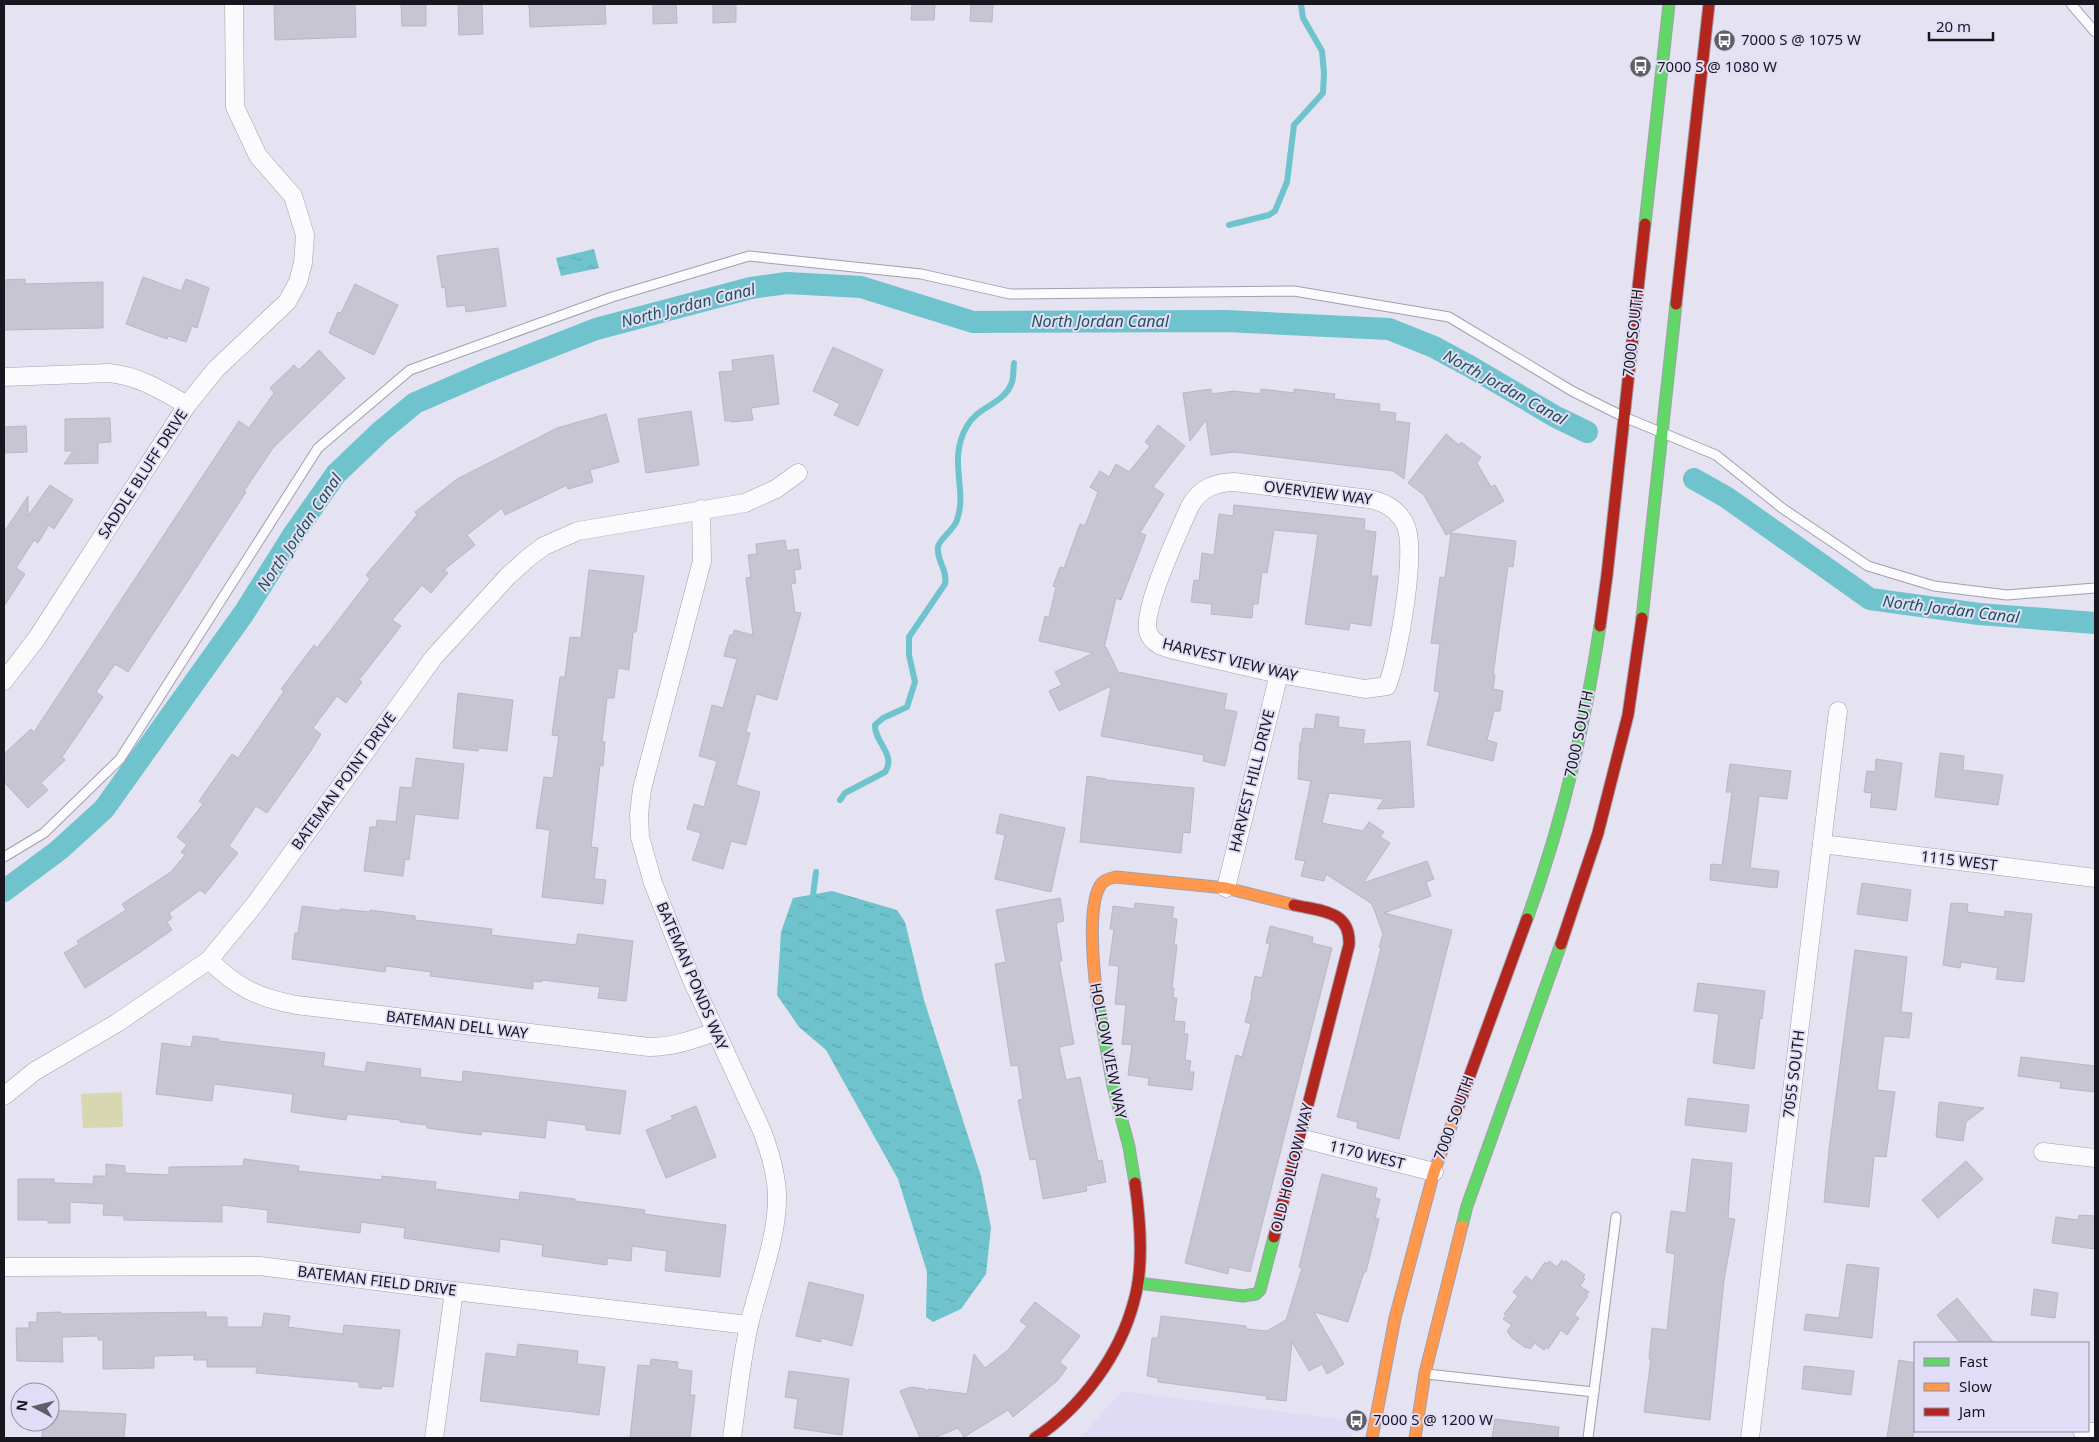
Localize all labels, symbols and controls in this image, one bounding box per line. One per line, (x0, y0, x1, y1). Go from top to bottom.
scale bar (1929, 10, 1993, 42)
text: 20 m (1936, 16, 1971, 36)
bus stop icon: 7000 S @ 1075 W (1713, 28, 1737, 52)
place label: 7000 S @ 1075 W (1741, 29, 1861, 49)
bus stop icon: 7000 S @ 1080 W (1629, 55, 1653, 79)
place label: 7000 S @ 1080 W (1657, 56, 1777, 76)
water label: North Jordan Canal (619, 277, 758, 332)
street label: 7000 SOUTH (1617, 288, 1647, 378)
water label: North Jordan Canal (1031, 310, 1170, 332)
water label: North Jordan Canal (1439, 344, 1571, 430)
street label: SADDLE BLUFF DRIVE (93, 405, 192, 542)
water label: North Jordan Canal (251, 468, 347, 595)
street label: OVERVIEW WAY (1263, 475, 1374, 509)
water label: North Jordan Canal (1881, 590, 2021, 628)
street label: HARVEST VIEW WAY (1161, 633, 1300, 686)
street label: 7000 SOUTH (1559, 688, 1597, 779)
street label: HARVEST HILL DRIVE (1224, 707, 1278, 854)
street label: BATEMAN POINT DRIVE (286, 708, 400, 853)
street label: 1115 WEST (1920, 845, 1999, 875)
street label: BATEMAN PONDS WAY (653, 898, 733, 1053)
street label: HOLLOW VIEW WAY (1086, 981, 1132, 1121)
street label: BATEMAN DELL WAY (385, 1005, 530, 1043)
street label: 7055 SOUTH (1778, 1029, 1808, 1119)
street label: 7000 SOUTH (1429, 1073, 1478, 1163)
street label: OLD HOLLOW WAY (1265, 1101, 1317, 1235)
street label: 1170 WEST (1327, 1135, 1408, 1173)
street label: BATEMAN FIELD DRIVE (296, 1260, 458, 1300)
legend (1914, 1342, 2089, 1432)
text: Fast (1959, 1351, 1988, 1371)
text: Slow (1959, 1376, 1992, 1396)
north arrow (10, 1382, 60, 1432)
text: N (11, 1399, 32, 1412)
text: Jam (1957, 1401, 1986, 1421)
bus stop icon: 7000 S @ 1200 W (1345, 1408, 1369, 1432)
place label: 7000 S @ 1200 W (1373, 1409, 1493, 1429)

